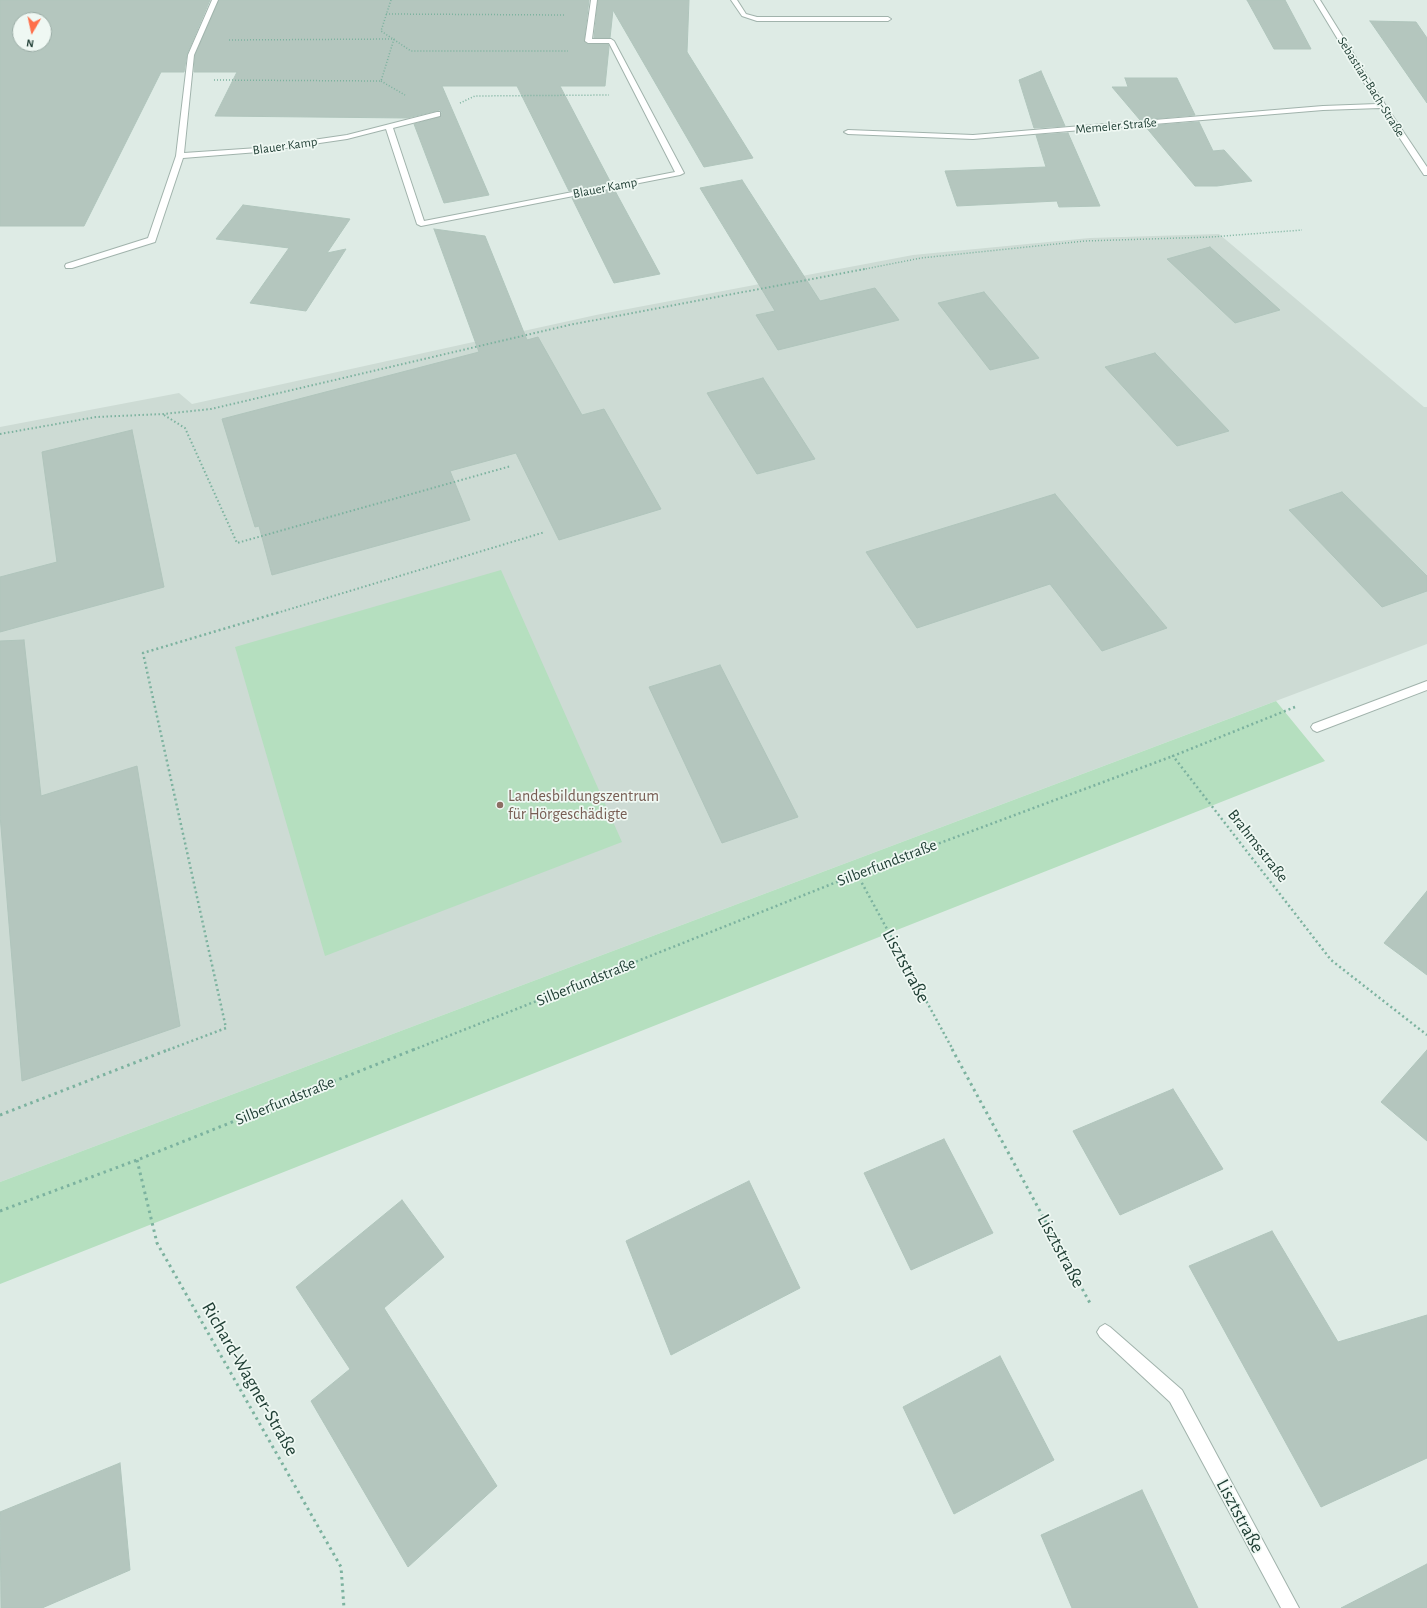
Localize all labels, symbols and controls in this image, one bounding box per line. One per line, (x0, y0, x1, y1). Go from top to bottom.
north arrow (12, 12, 52, 52)
street label: Sebastian-Bach-Straße (1334, 34, 1408, 140)
text: N (26, 37, 35, 49)
street label: Memeler Straße (1075, 115, 1157, 137)
street label: Blauer Kamp (252, 134, 318, 158)
street label: Blauer Kamp (572, 174, 638, 202)
place label: Landesbildungszentrum für Hörgeschädigte (508, 786, 659, 824)
marker: Landesbildungszentrum für Hörgeschädigte (495, 800, 505, 810)
street label: Brahmsstraße (1224, 806, 1292, 886)
street label: Silberfundstraße (834, 835, 940, 891)
street label: Lisztstraße (877, 925, 935, 1007)
street label: Silberfundstraße (534, 953, 638, 1011)
street label: Silberfundstraße (233, 1072, 337, 1130)
street label: Lisztstraße (1032, 1210, 1090, 1292)
street label: Richard-Wagner-Straße (197, 1298, 303, 1460)
street label: Lisztstraße (1211, 1475, 1269, 1557)

